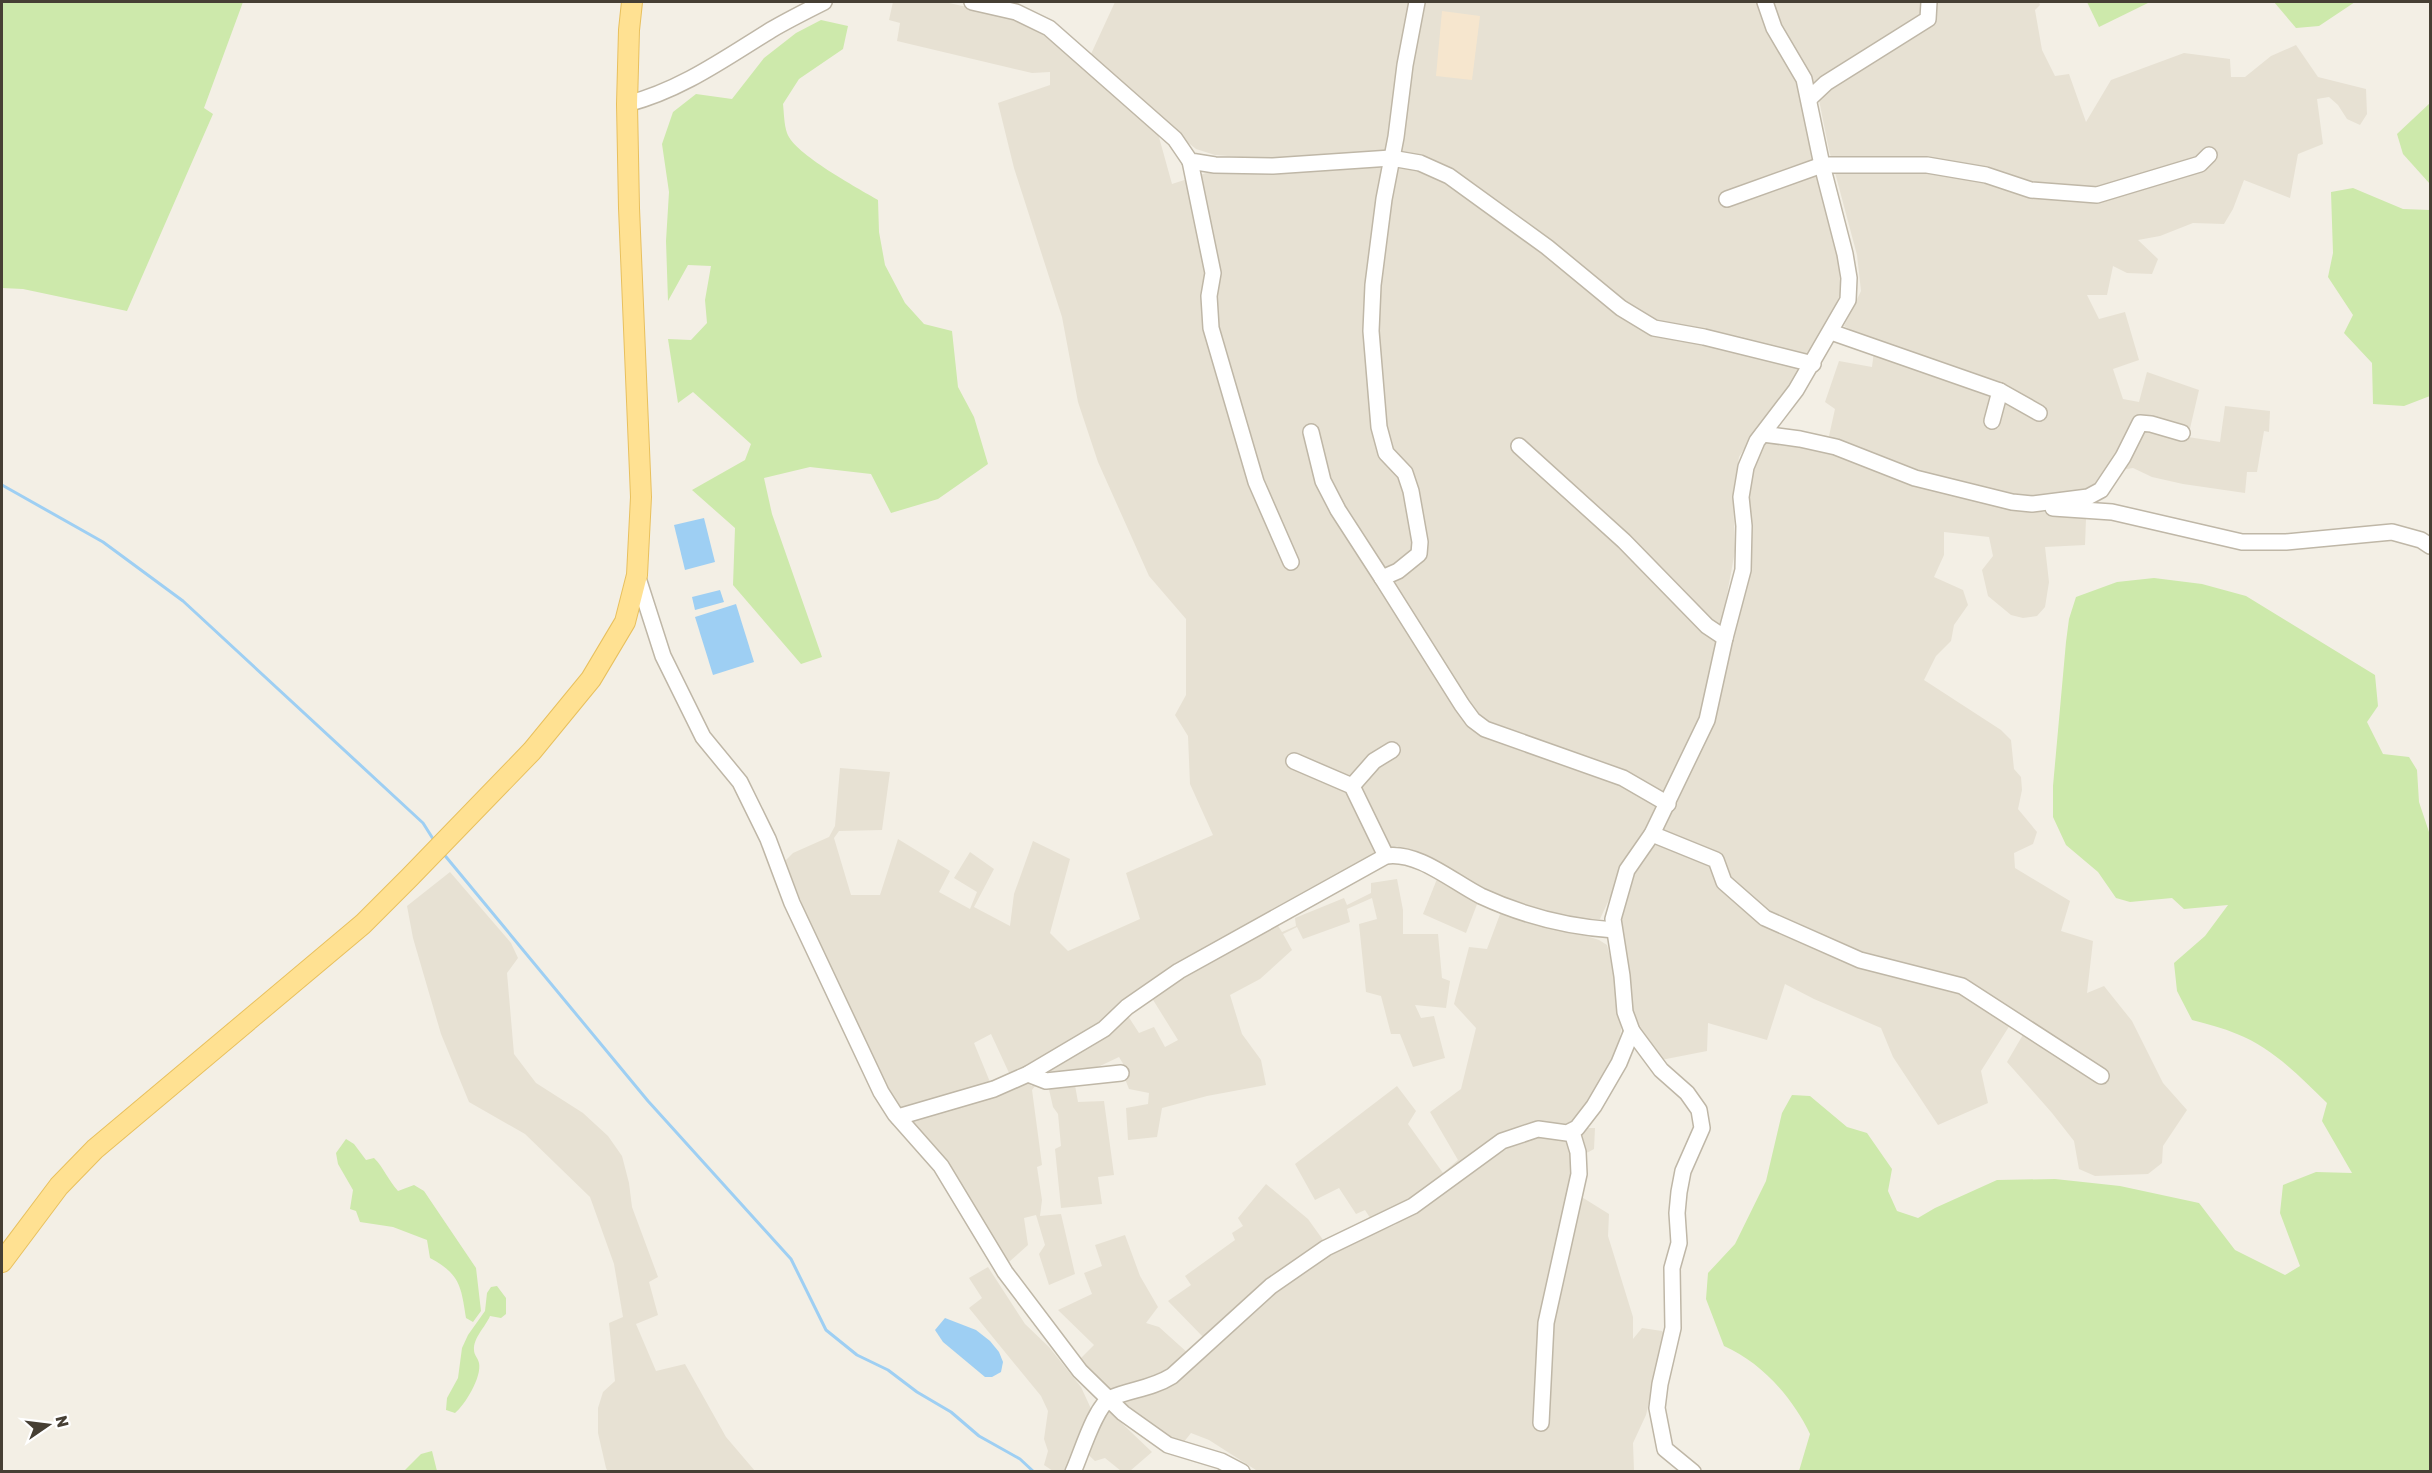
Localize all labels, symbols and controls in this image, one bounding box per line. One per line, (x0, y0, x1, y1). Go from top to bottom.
north arrow (18, 1395, 78, 1455)
text: N (51, 1414, 73, 1429)

